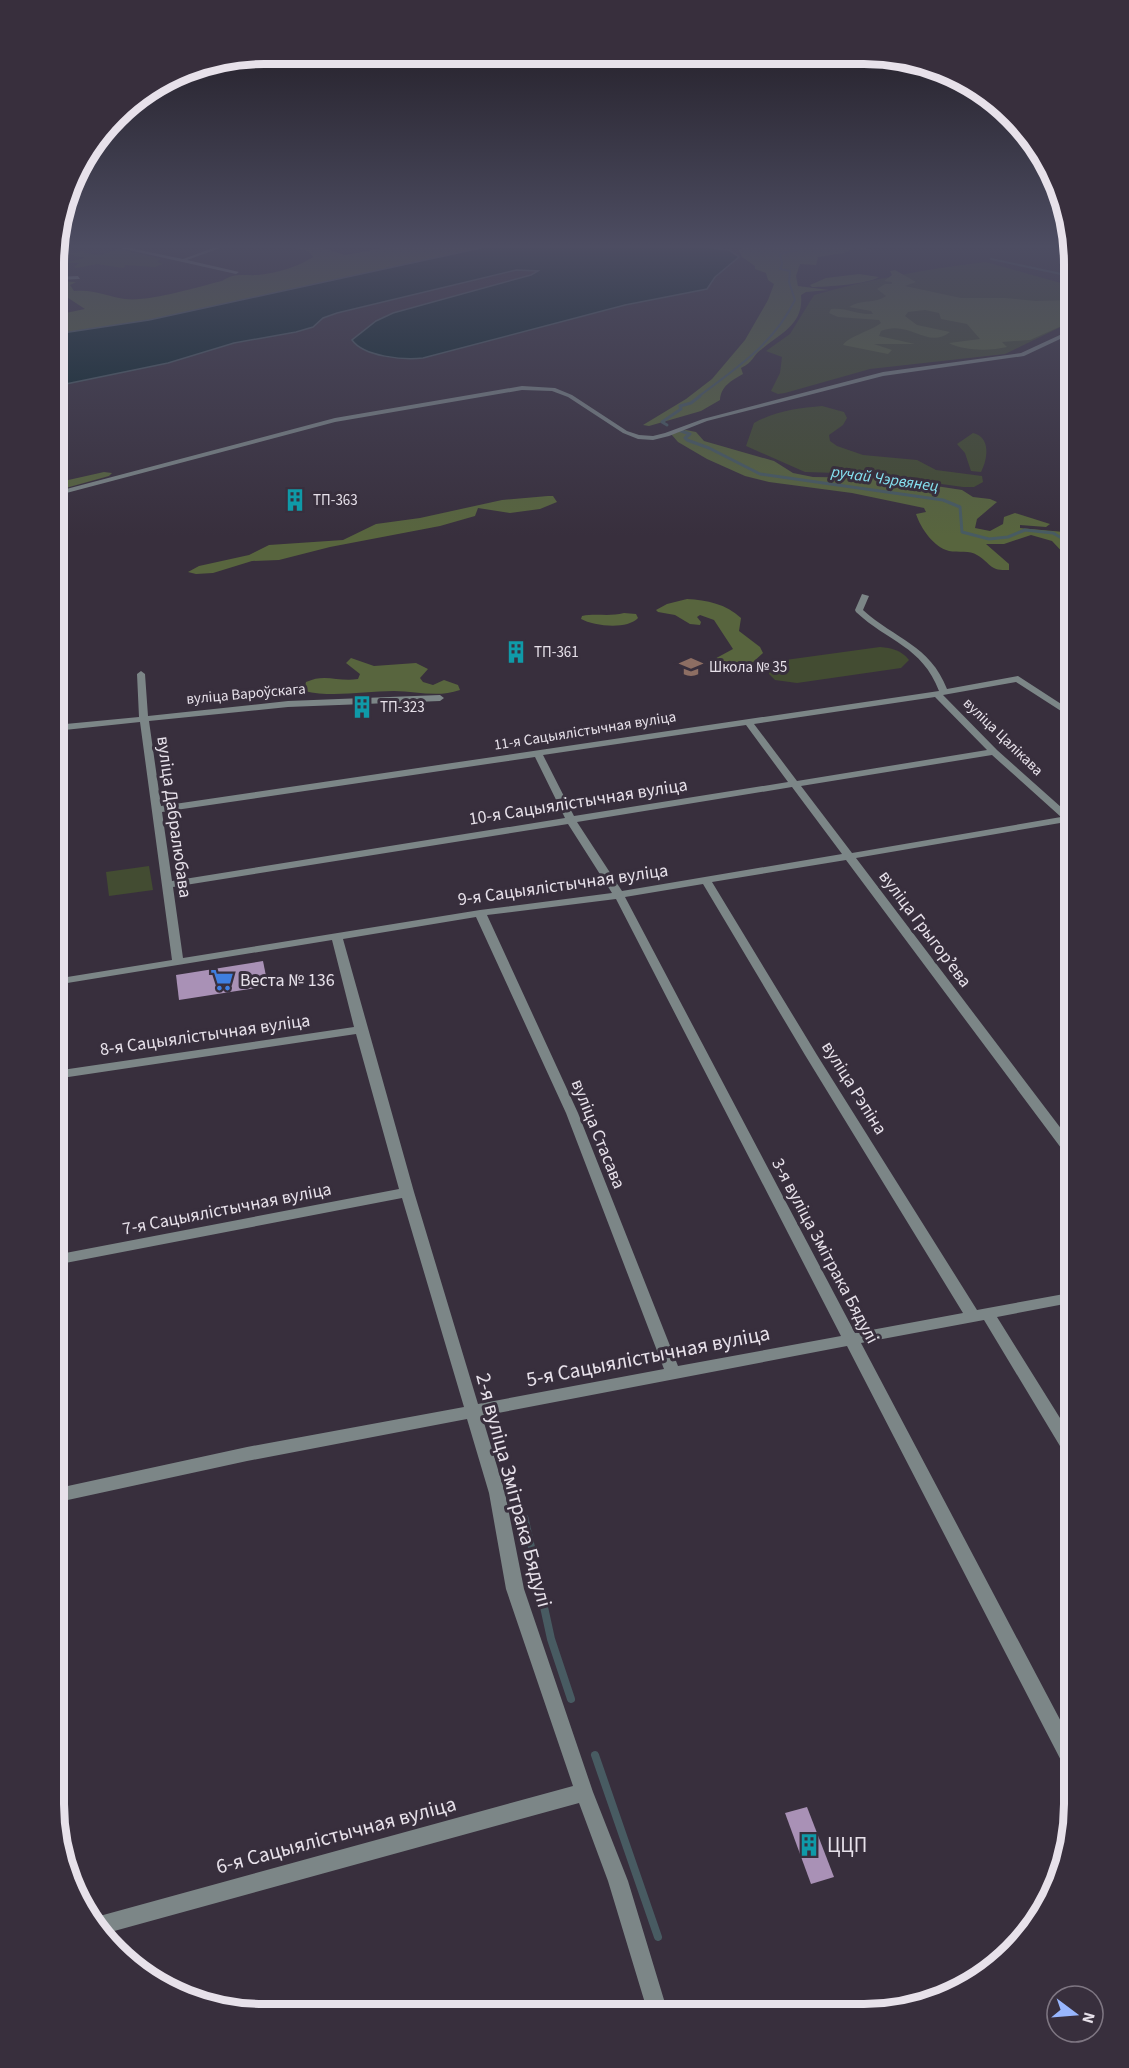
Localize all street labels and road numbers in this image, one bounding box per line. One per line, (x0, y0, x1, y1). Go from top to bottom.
street label: вуліца Вароўскага (185, 678, 307, 710)
street label: вуліца Цалікава (958, 693, 1048, 781)
street label: 11-я Сацыялістычная вуліца (492, 706, 678, 756)
street label: вуліца Дабралюбава (150, 734, 198, 900)
street label: 10-я Сацыялістычная вуліца (467, 772, 689, 832)
street label: 9-я Сацыялістычная вуліца (456, 858, 670, 912)
street label: вуліца Грыгорʼева (873, 865, 977, 993)
street label: 8-я Сацыялістычная вуліца (98, 1008, 312, 1062)
street label: вуліца Рэпіна (815, 1036, 893, 1140)
street label: вуліца Стасава (565, 1075, 631, 1193)
street label: 3-я вуліца Змітрака Бядулі (765, 1154, 885, 1348)
street label: 7-я Сацыялістычная вуліца (120, 1176, 334, 1242)
street label: 5-я Сацыялістычная вуліца (524, 1318, 772, 1394)
street label: 2-я вуліца Змітрака Бядулі (468, 1370, 560, 1610)
street label: 6-я Сацыялістычная вуліца (213, 1788, 459, 1882)

